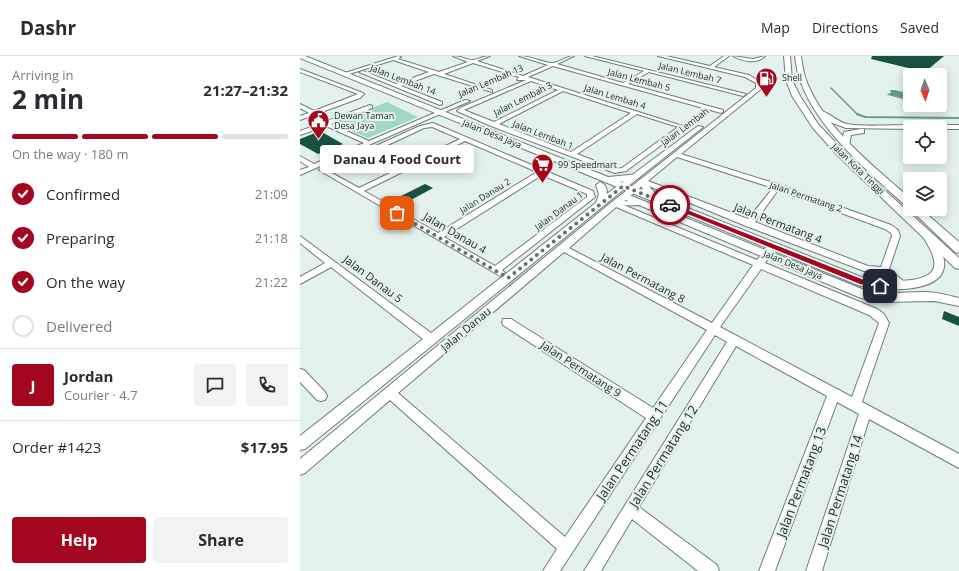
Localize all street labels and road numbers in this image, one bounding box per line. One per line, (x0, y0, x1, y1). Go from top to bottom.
street label: Jalan Lembah 7 (656, 58, 723, 87)
street label: Jalan Lembah 14 (368, 61, 438, 98)
street label: Jalan Lembah 13 (455, 61, 525, 100)
street label: Jalan Lembah 5 (605, 65, 672, 94)
street label: Jalan Lembah 3 (490, 78, 554, 119)
street label: Jalan Lembah 4 (582, 81, 648, 112)
street label: Jalan Lembah (657, 104, 711, 149)
street label: Jalan Desa Jaya (460, 115, 524, 151)
street label: Jalan Lembah 1 (510, 117, 575, 152)
street label: Jalan Kota Tinggi (828, 139, 888, 197)
street label: Jalan Danau 2 (456, 175, 513, 217)
street label: Jalan Permatang 2 (767, 178, 844, 215)
street label: Jalan Danau 1 (531, 188, 586, 234)
street label: Jalan Permatang 4 (731, 199, 825, 246)
street label: Jalan Danau 4 (420, 208, 490, 257)
street label: Jalan Desa Jaya (761, 246, 825, 282)
street label: Jalan Permatang 8 (598, 249, 688, 306)
street label: Jalan Danau 5 (340, 251, 406, 306)
street label: Jalan Danau (437, 303, 494, 355)
street label: Jalan Permatang 9 (537, 336, 624, 400)
street label: Jalan Permatang 11 (591, 396, 672, 505)
street label: Jalan Permatang 12 (623, 401, 702, 512)
street label: Jalan Permatang 13 (771, 424, 830, 542)
street label: Jalan Permatang 14 (813, 432, 867, 552)

